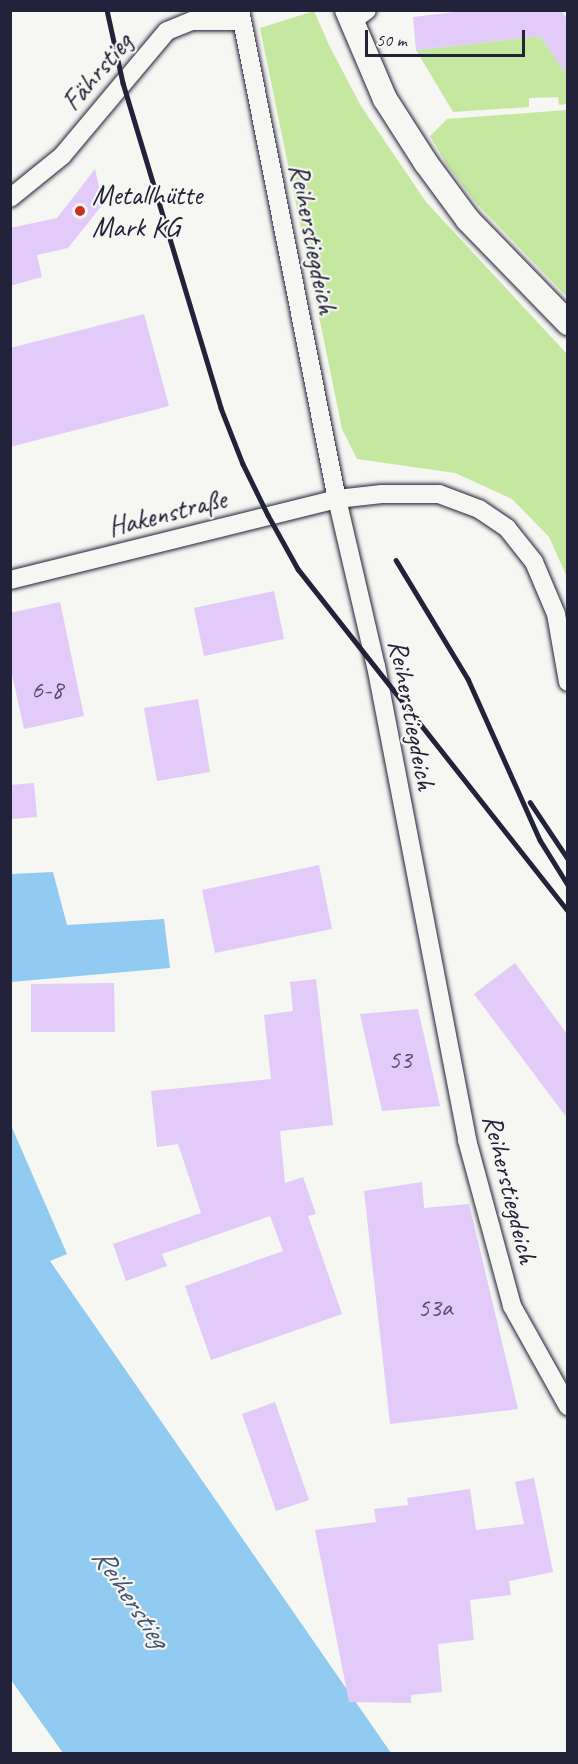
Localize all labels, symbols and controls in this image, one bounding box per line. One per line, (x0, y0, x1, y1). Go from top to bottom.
scale bar (368, 18, 528, 56)
street label: Fährstieg (55, 26, 139, 118)
text: 50 m (376, 29, 407, 51)
street label: Reiherstiegdeich (282, 161, 344, 317)
place label: Metallhütte Mark KG (92, 178, 202, 244)
marker: Metallhütte Mark KG (73, 204, 87, 218)
street label: Hakenstraße (104, 482, 230, 544)
street label: Reiherstiegdeich (381, 637, 443, 793)
house number: 6-8 (31, 674, 63, 706)
house number: 53 (388, 1044, 412, 1076)
street label: Reiherstiegdeich (475, 1111, 545, 1267)
house number: 53a (418, 1292, 452, 1324)
water label: Reiherstieg (85, 1541, 177, 1653)

